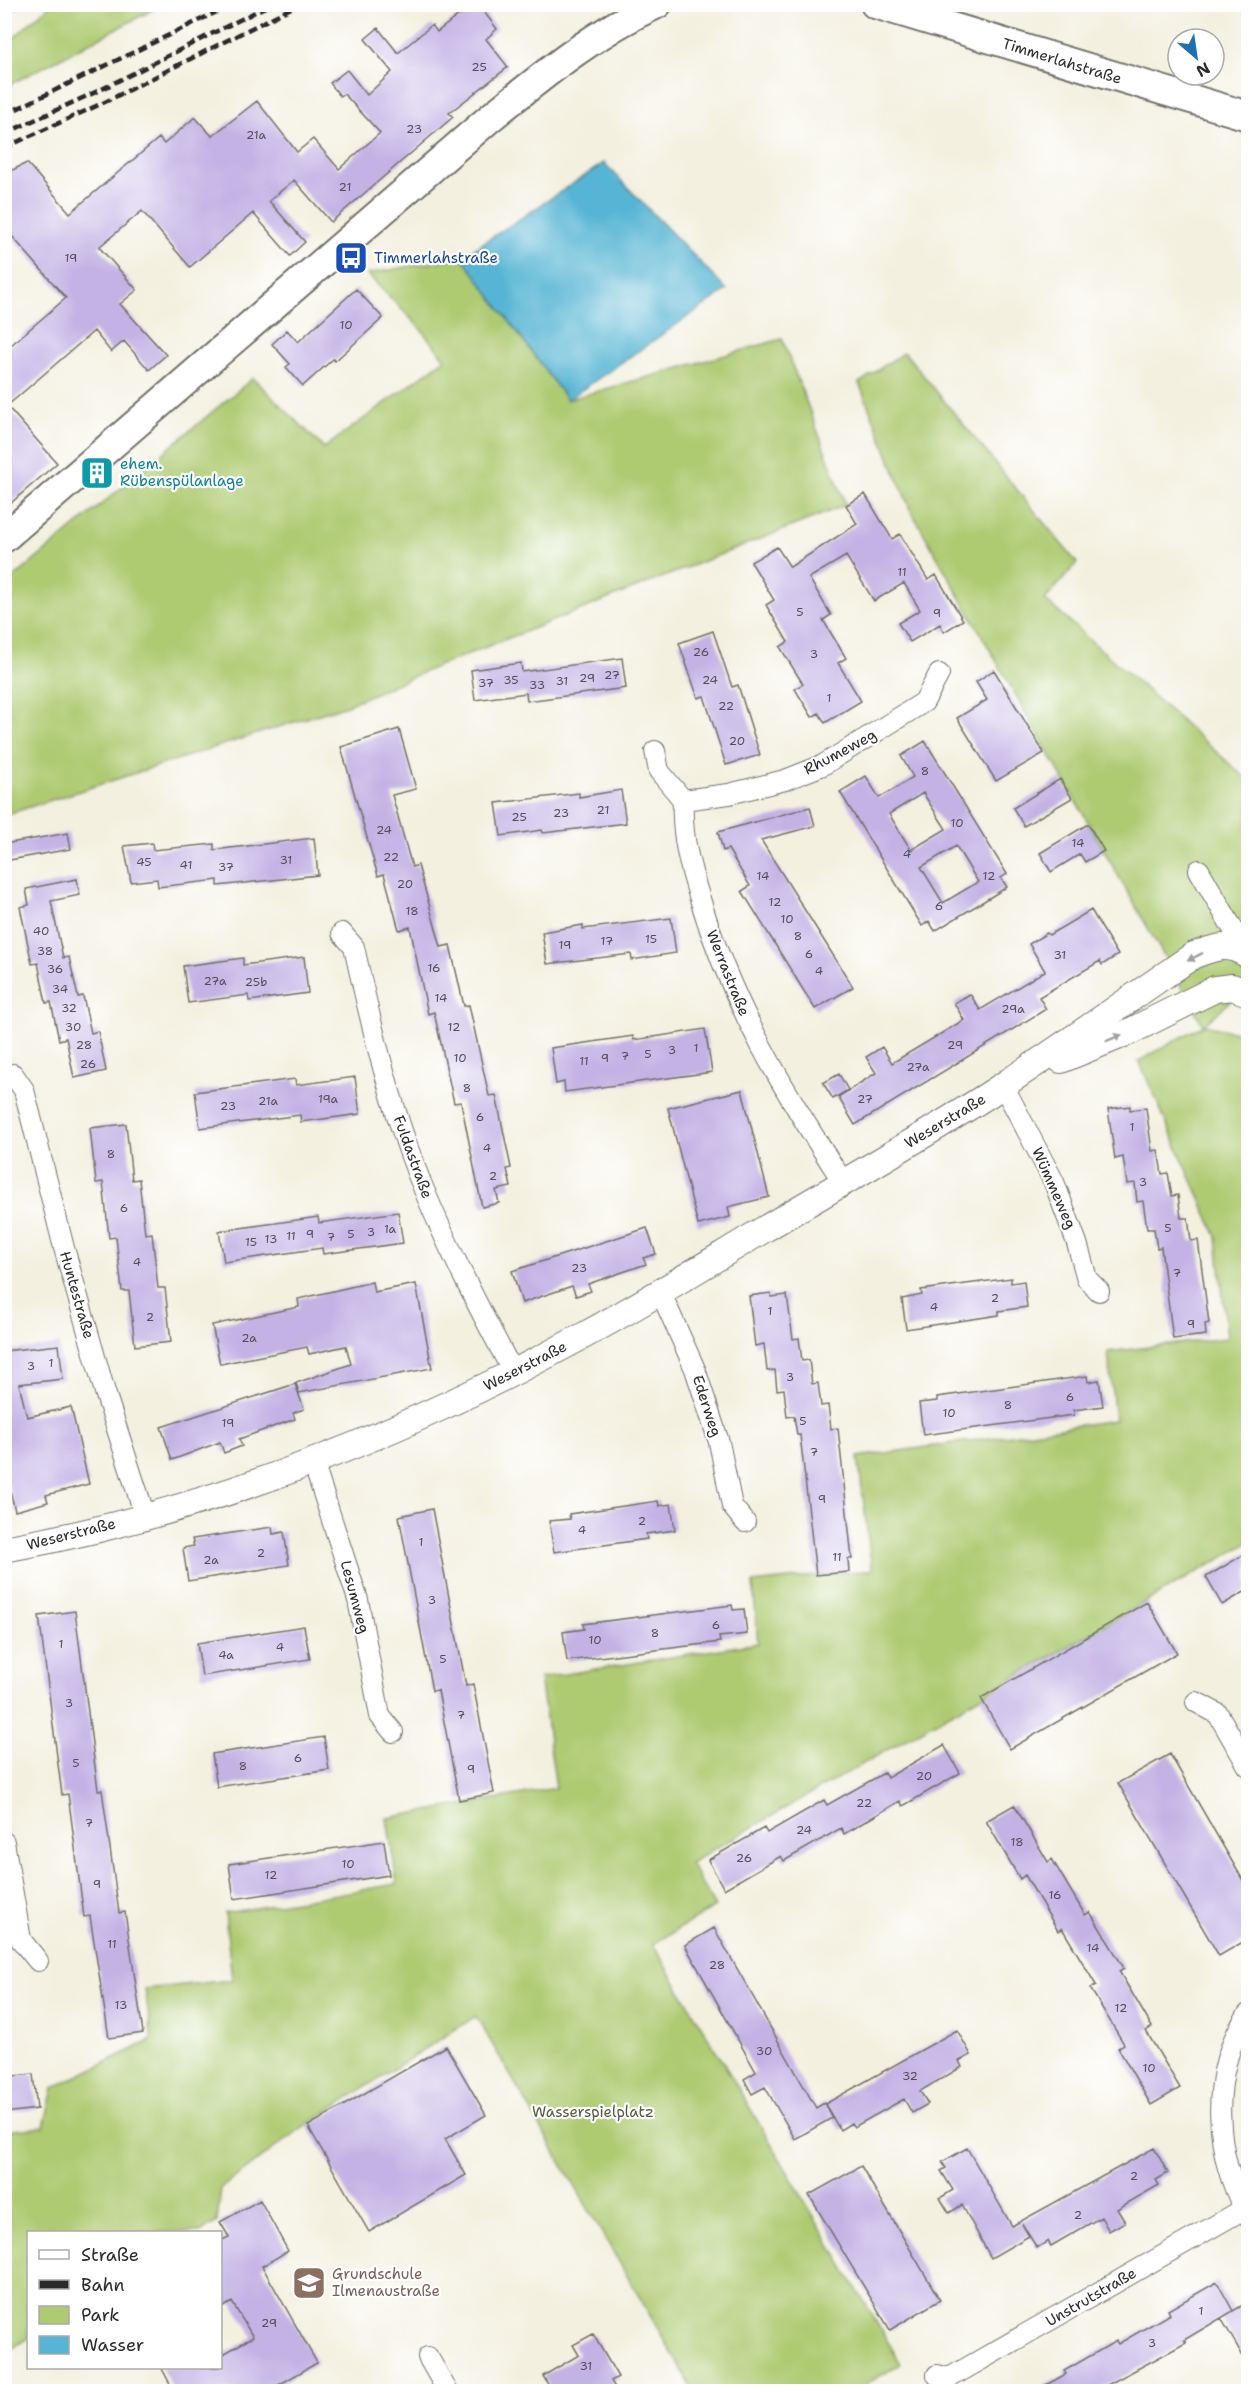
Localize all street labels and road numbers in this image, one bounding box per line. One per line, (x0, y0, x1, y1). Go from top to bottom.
street label: Timmerlahstraße (1000, 33, 1124, 89)
street label: Rhumeweg (800, 725, 880, 779)
street label: Werrastraße (702, 927, 754, 1019)
street label: Weserstraße (901, 1089, 989, 1153)
street label: Fuldastraße (389, 1113, 437, 1201)
street label: Wümmeweg (1027, 1144, 1081, 1232)
street label: Huntestraße (55, 1249, 99, 1341)
street label: Weserstraße (480, 1336, 570, 1396)
street label: Ederweg (688, 1373, 726, 1439)
street label: Weserstraße (24, 1513, 118, 1555)
street label: Lesumweg (336, 1558, 374, 1636)
street label: Unstrutstraße (1042, 2263, 1140, 2331)

